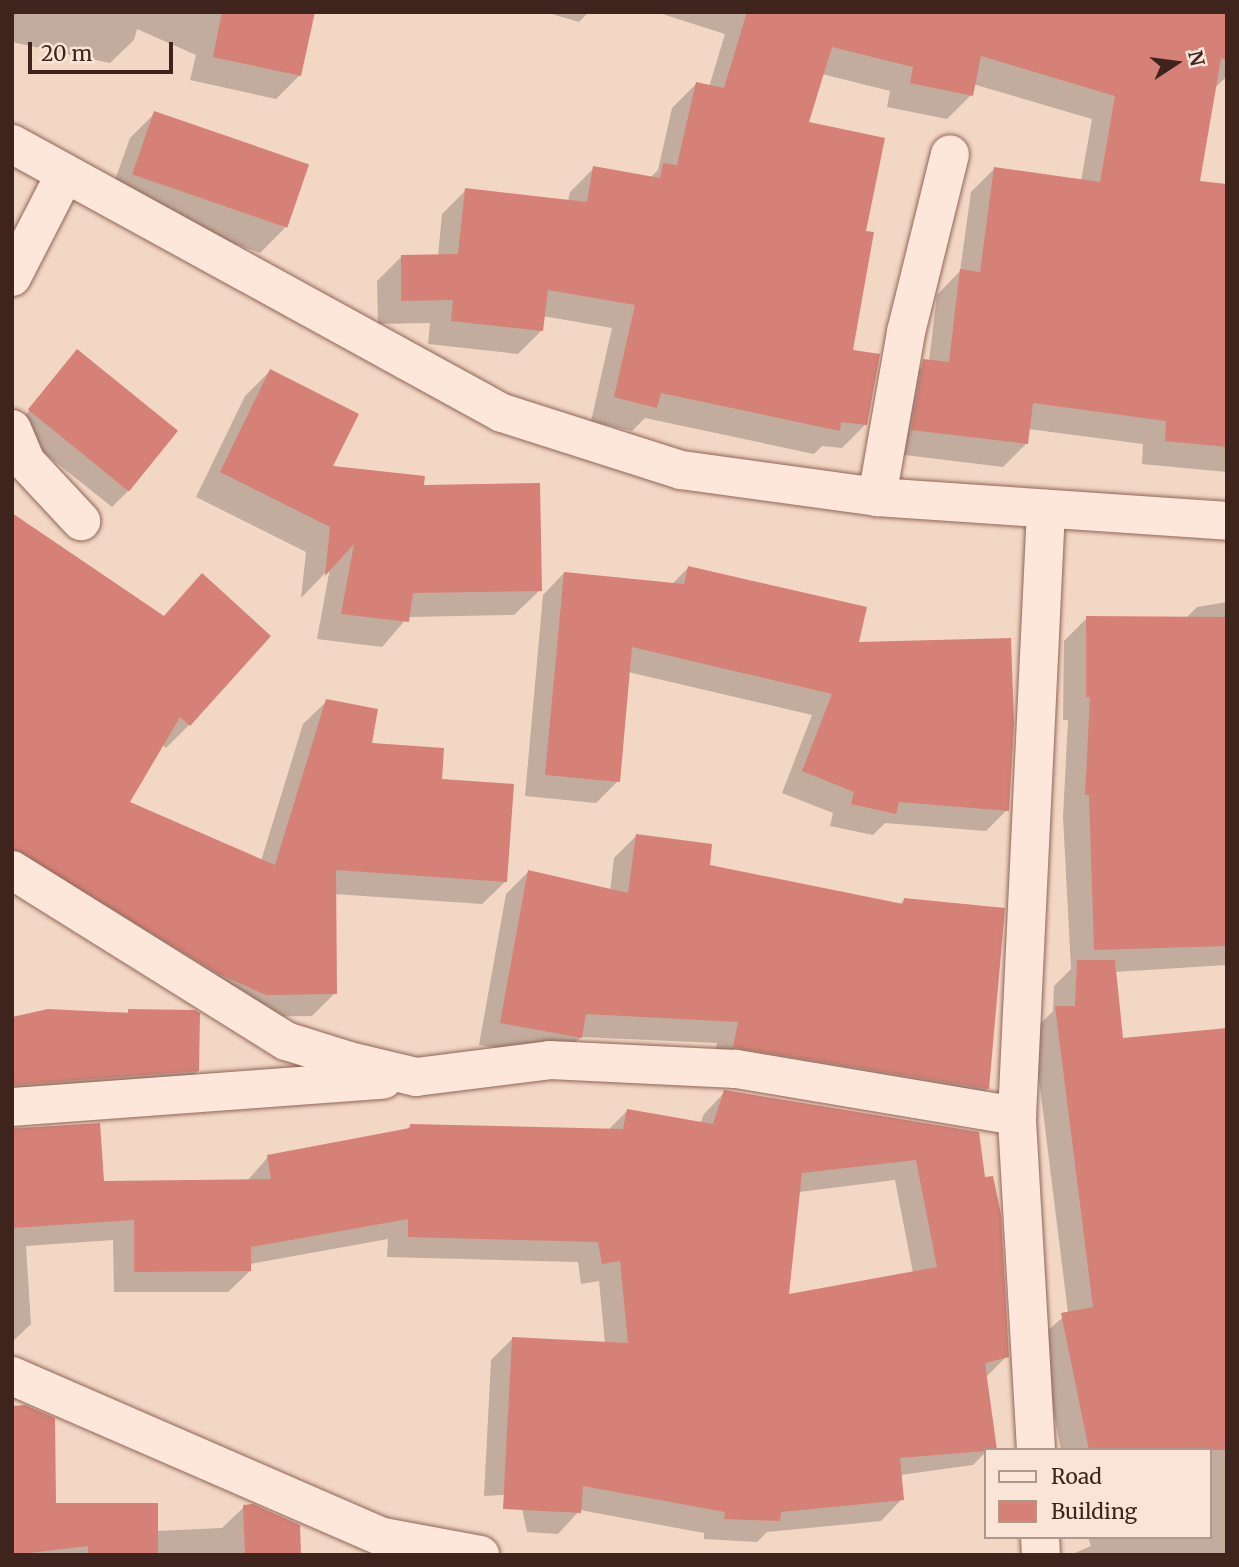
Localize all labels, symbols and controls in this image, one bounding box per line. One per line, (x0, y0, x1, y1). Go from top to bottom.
scale bar (32, 28, 177, 72)
north arrow (1141, 28, 1211, 98)
text: 20 m (41, 40, 92, 67)
text: N (1183, 48, 1210, 68)
legend (984, 1448, 1211, 1539)
text: Road (1051, 1463, 1102, 1490)
text: Building (1051, 1498, 1137, 1525)

